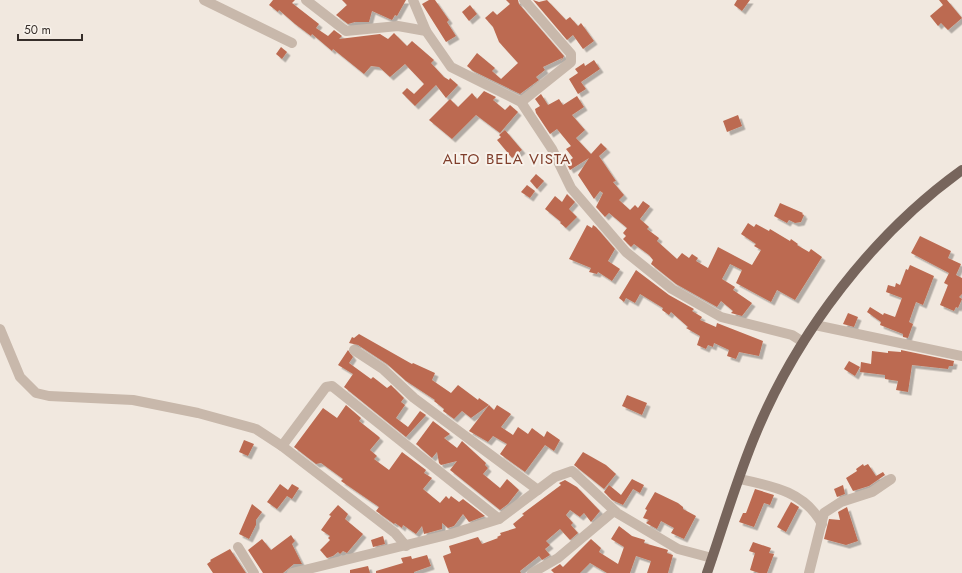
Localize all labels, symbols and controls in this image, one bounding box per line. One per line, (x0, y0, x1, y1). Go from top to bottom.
scale bar (18, 16, 82, 42)
text: 50 m (24, 21, 51, 39)
district label: ALTO BELA VISTA (443, 148, 571, 170)

